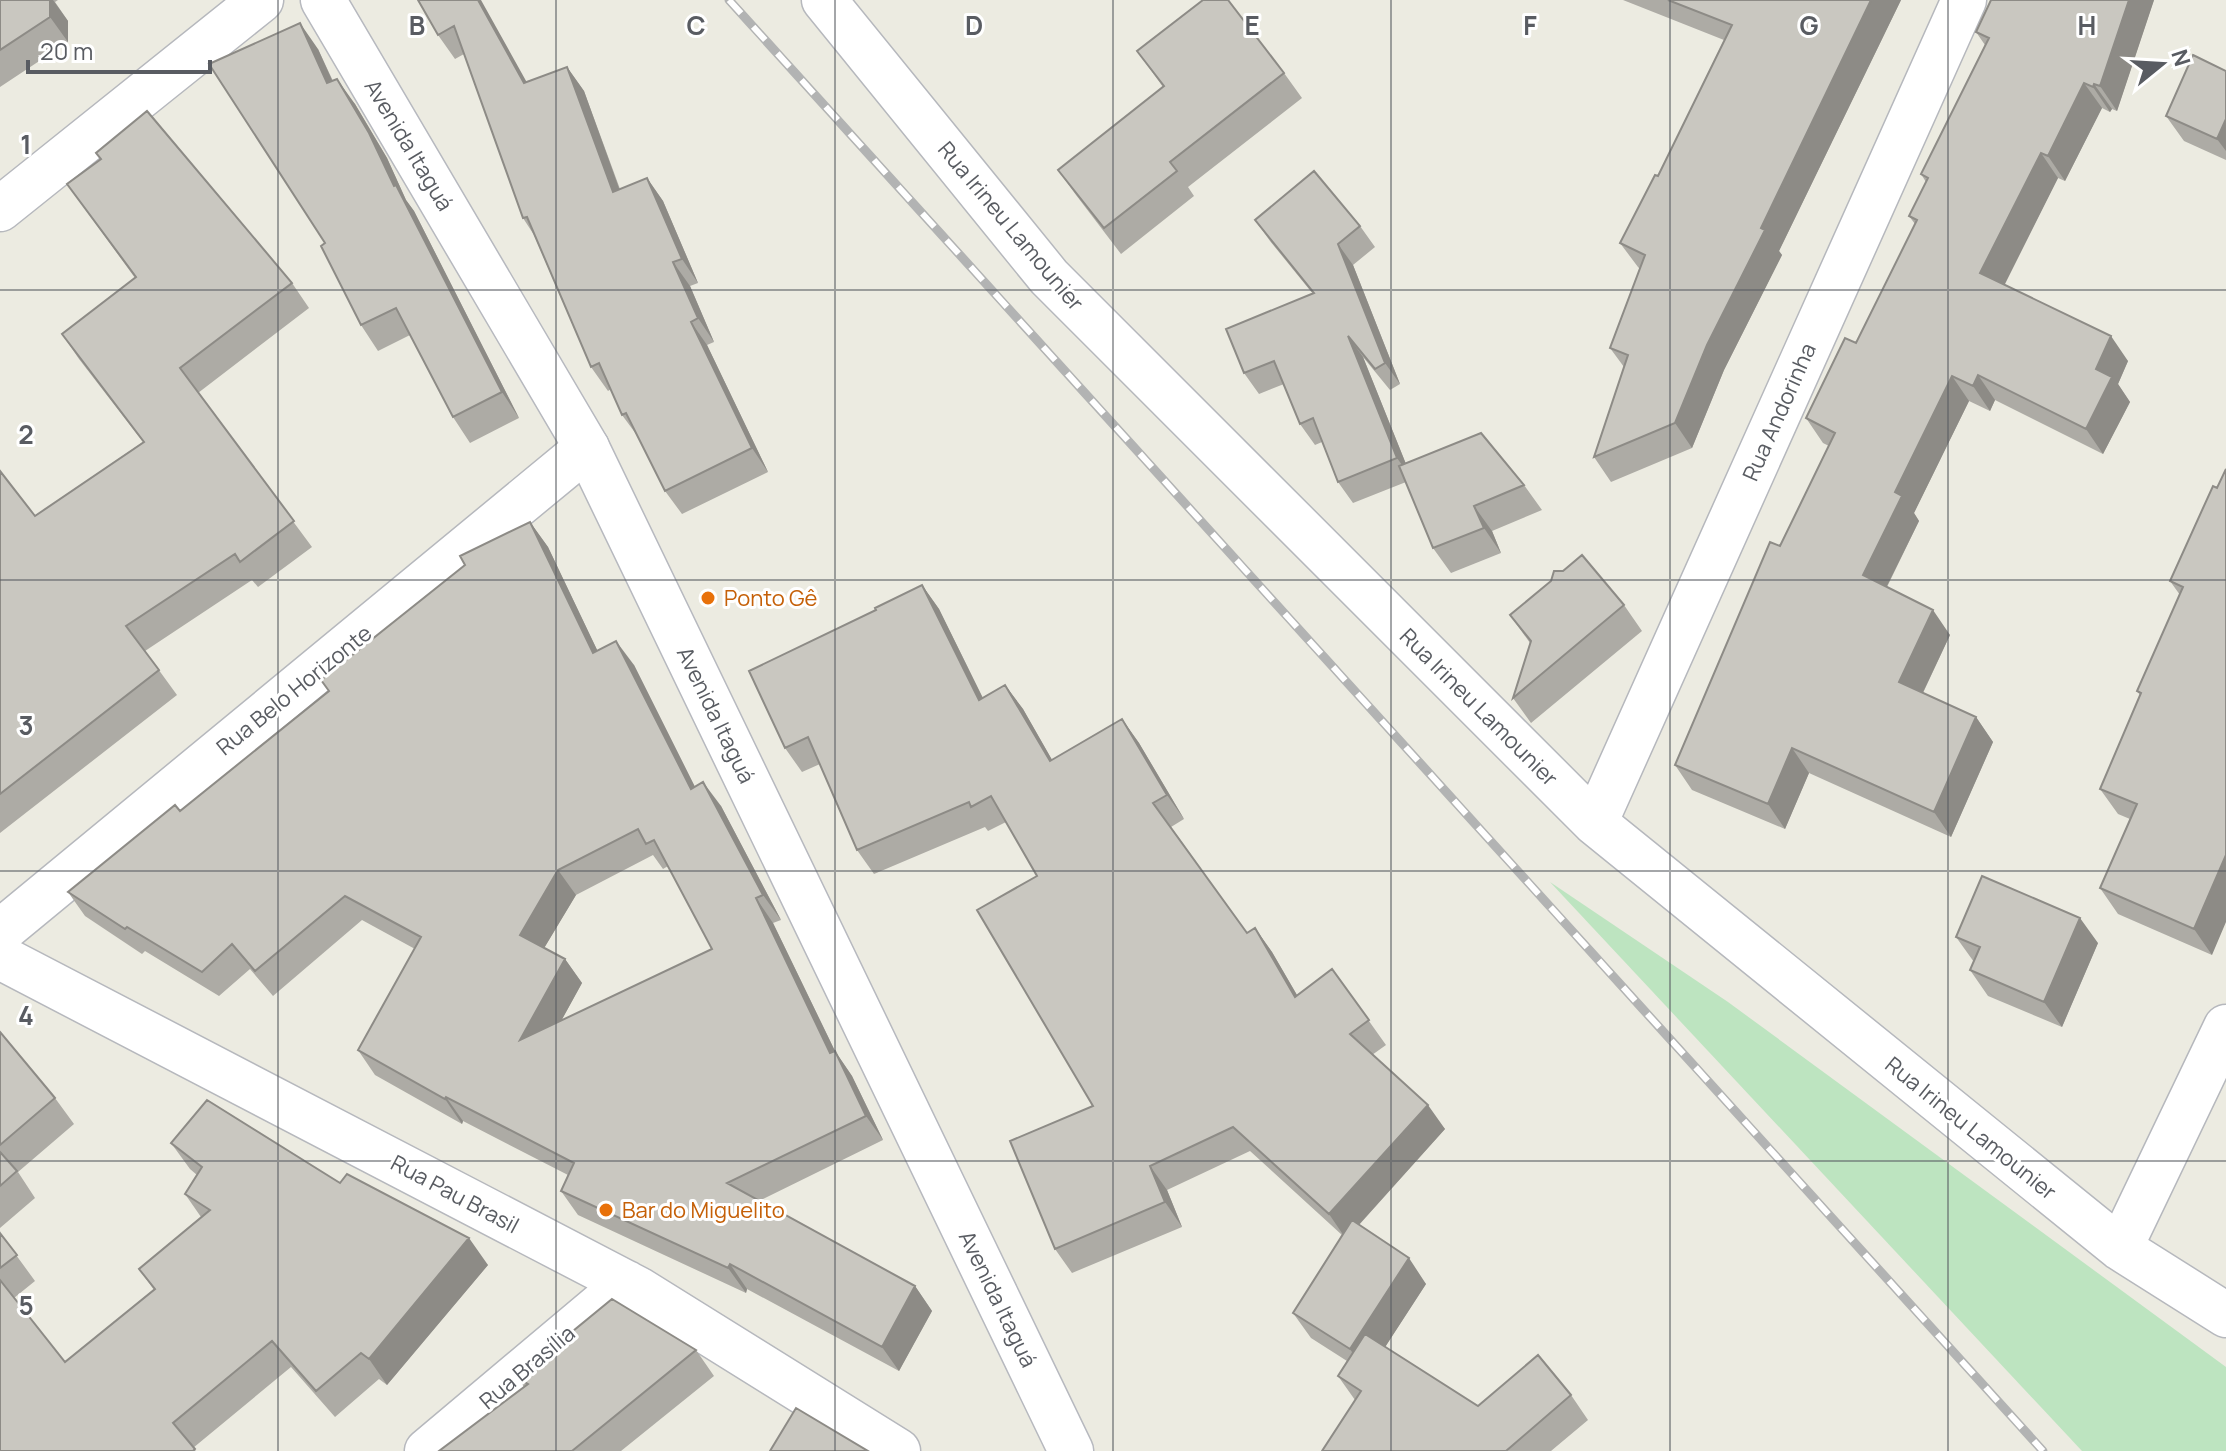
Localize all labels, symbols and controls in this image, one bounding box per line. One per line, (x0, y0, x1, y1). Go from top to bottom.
text: B (409, 7, 425, 43)
text: C (686, 7, 706, 43)
text: D (965, 7, 983, 43)
text: E (1244, 7, 1260, 43)
text: F (1523, 7, 1537, 43)
text: G (1799, 7, 1819, 43)
text: H (2078, 7, 2096, 43)
scale bar (28, 24, 210, 74)
north arrow (2122, 24, 2202, 104)
text: 20 m (40, 34, 93, 67)
text: N (2164, 46, 2198, 70)
street label: Avenida Itaguá (358, 74, 460, 216)
text: 1 (20, 126, 32, 162)
street label: Rua Irineu Lamounier (931, 135, 1091, 317)
street label: Rua Andorinha (1735, 338, 1823, 486)
text: 2 (18, 416, 34, 452)
place label: Ponto Gê (724, 583, 818, 613)
marker: Ponto Gê (699, 589, 717, 607)
street label: Rua Belo Horizonte (210, 618, 378, 762)
street label: Rua Irineu Lamounier (1393, 621, 1565, 793)
street label: Avenida Itaguá (670, 642, 762, 788)
text: 3 (18, 707, 34, 743)
text: 4 (18, 997, 34, 1033)
street label: Rua Irineu Lamounier (1879, 1050, 2063, 1206)
street label: Rua Pau Brasil (386, 1148, 524, 1240)
place label: Bar do Miguelito (622, 1195, 785, 1225)
marker: Bar do Miguelito (597, 1201, 615, 1219)
street label: Avenida Itaguá (952, 1226, 1044, 1372)
text: 5 (18, 1287, 34, 1323)
street label: Rua Brasília (473, 1318, 581, 1416)

